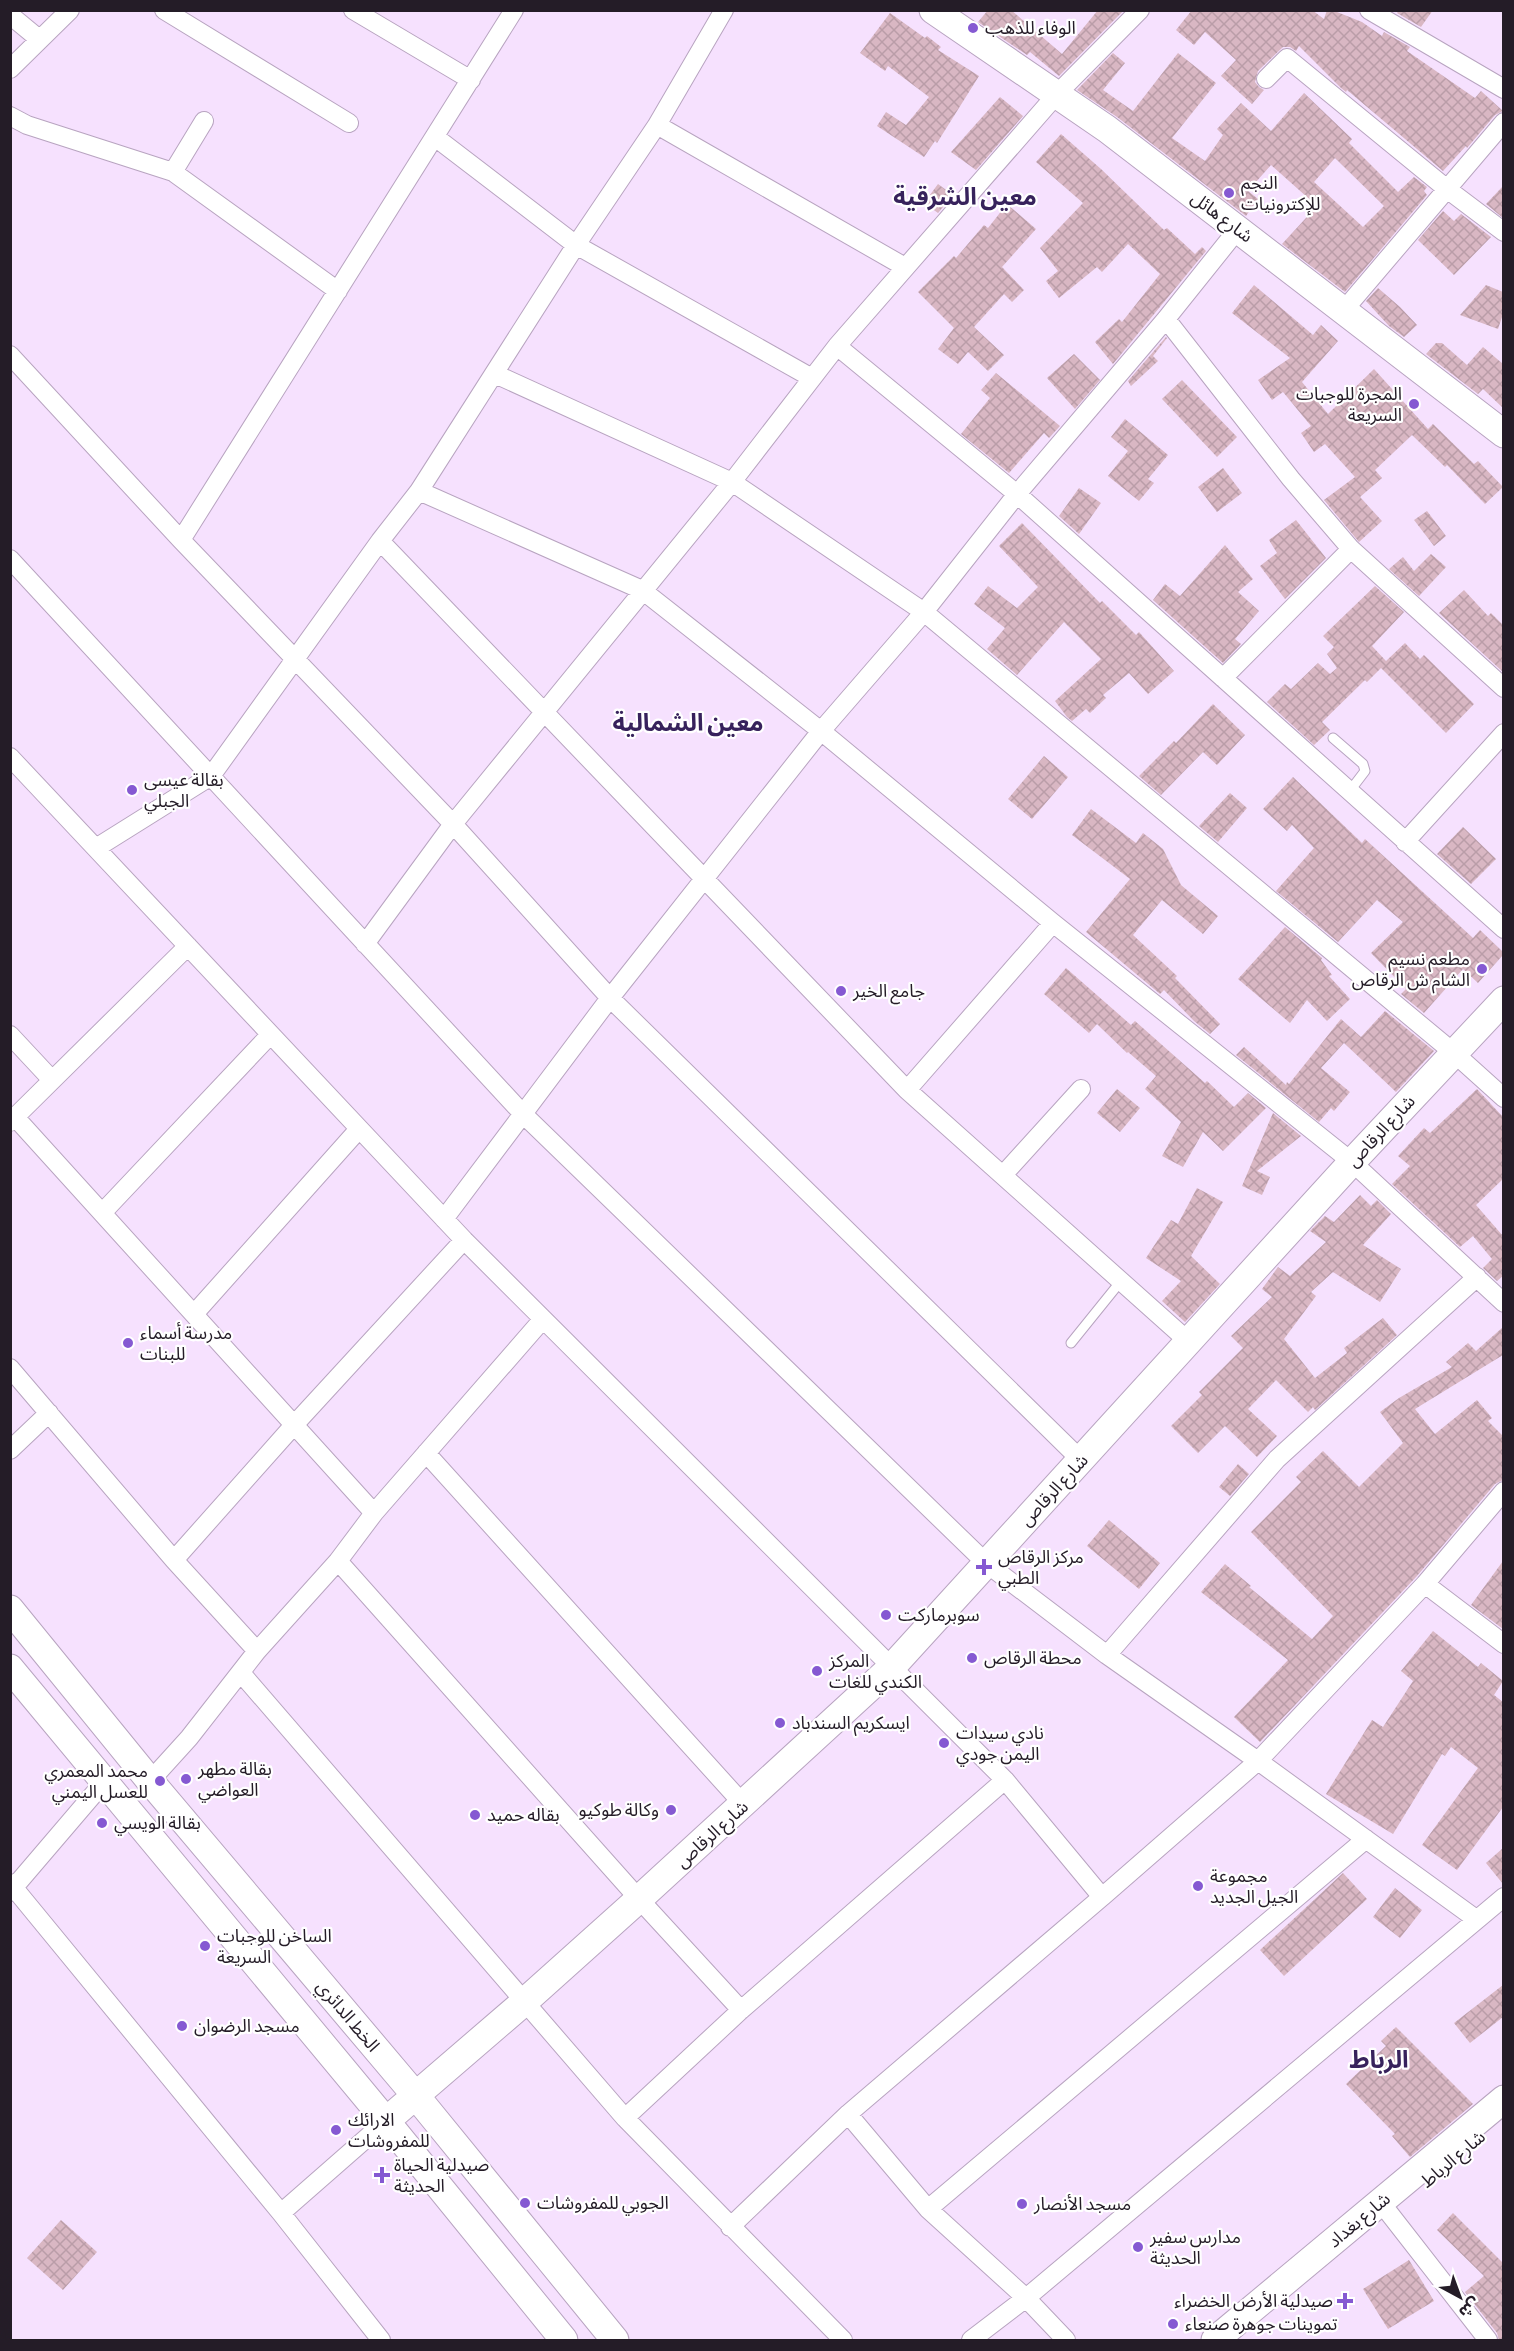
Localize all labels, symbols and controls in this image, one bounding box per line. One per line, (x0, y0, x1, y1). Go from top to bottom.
place label: الوفاء للذهب (985, 20, 1076, 39)
marker: الوفاء للذهب (966, 21, 980, 35)
place label: النجم للإكترونيات (1241, 175, 1320, 216)
district label: معين الشرقية (893, 184, 1037, 211)
marker: النجم للإكترونيات (1222, 186, 1236, 200)
street label: شارع هائل (1185, 189, 1255, 250)
place label: المجرة للوجبات السريعة (1296, 386, 1402, 426)
marker: المجرة للوجبات السريعة (1407, 397, 1421, 411)
district label: معين الشمالية (612, 710, 764, 737)
place label: بقالة عيسى الجبلي (144, 772, 224, 814)
marker: بقالة عيسى الجبلي (125, 783, 139, 797)
place label: مطعم نسيم الشام ش الرقاص (1352, 951, 1470, 994)
marker: مطعم نسيم الشام ش الرقاص (1475, 962, 1489, 976)
place label: جامع الخير (852, 983, 925, 1005)
marker: جامع الخير (834, 984, 848, 998)
street label: شارع الرقاص (1344, 1092, 1422, 1174)
place label: مدرسة أسماء للبنات (140, 1322, 232, 1364)
marker: مدرسة أسماء للبنات (121, 1336, 135, 1350)
street label: شارع الرقاص (1017, 1451, 1095, 1533)
place label: مركز الرقاص الطبي (998, 1549, 1084, 1591)
marker: مركز الرقاص الطبي (975, 1558, 993, 1576)
place label: سوبرماركت (898, 1607, 980, 1626)
marker: سوبرماركت (879, 1608, 893, 1622)
place label: محطة الرقاص (984, 1650, 1082, 1669)
marker: محطة الرقاص (965, 1651, 979, 1665)
place label: المركز الكندي للغات (828, 1653, 922, 1695)
marker: المركز الكندي للغات (810, 1664, 824, 1678)
place label: ايسكريم السندباد (792, 1715, 910, 1736)
marker: ايسكريم السندباد (773, 1716, 787, 1730)
place label: نادي سيدات اليمن جودي (956, 1725, 1044, 1767)
marker: نادي سيدات اليمن جودي (937, 1736, 951, 1750)
place label: بقالة مطهر العواضي (197, 1761, 272, 1803)
place label: محمد المعمري للعسل اليمني (44, 1763, 148, 1805)
marker: بقالة مطهر العواضي (179, 1772, 193, 1786)
marker: محمد المعمري للعسل اليمني (153, 1774, 167, 1788)
street label: شارع الرقاص (673, 1798, 755, 1875)
place label: وكالة طوكيو (579, 1802, 659, 1821)
marker: وكالة طوكيو (664, 1803, 678, 1817)
place label: بقاله حميد (487, 1807, 560, 1825)
marker: بقاله حميد (468, 1808, 482, 1822)
place label: بقالة الويسي (114, 1815, 201, 1836)
marker: بقالة الويسي (95, 1816, 109, 1830)
place label: مجموعة الجيل الجديد (1210, 1868, 1298, 1908)
marker: مجموعة الجيل الجديد (1191, 1879, 1205, 1893)
place label: الساخن للوجبات السريعة (217, 1928, 332, 1968)
marker: الساخن للوجبات السريعة (198, 1939, 212, 1953)
street label: الخط الدائري (310, 1978, 382, 2058)
place label: مسجد الرضوان (194, 2018, 300, 2037)
marker: مسجد الرضوان (175, 2019, 189, 2033)
district label: الرباط (1349, 2049, 1409, 2074)
place label: الارائك للمفروشات (348, 2112, 430, 2152)
marker: الارائك للمفروشات (329, 2123, 343, 2137)
street label: شارع الرباط (1418, 2128, 1492, 2195)
place label: صيدلية الحياة الحديثة (394, 2157, 489, 2196)
marker: صيدلية الحياة الحديثة (375, 2168, 389, 2182)
street label: شارع بغداد (1325, 2190, 1397, 2255)
place label: مسجد الأنصار (1033, 2194, 1131, 2215)
place label: الجوبي للمفروشات (537, 2195, 669, 2216)
marker: الجوبي للمفروشات (518, 2196, 532, 2210)
marker: مسجد الأنصار (1015, 2197, 1029, 2211)
place label: مدارس سفير الحديثة (1149, 2229, 1241, 2268)
marker: مدارس سفير الحديثة (1131, 2240, 1145, 2254)
north arrow (1430, 2267, 1490, 2327)
place label: صيدلية الأرض الخضراء (1174, 2291, 1333, 2312)
marker: صيدلية الأرض الخضراء (1338, 2294, 1352, 2308)
text: ش (1455, 2294, 1483, 2321)
place label: تموينات جوهرة صنعاء (1185, 2316, 1337, 2335)
marker: تموينات جوهرة صنعاء (1166, 2317, 1180, 2331)

